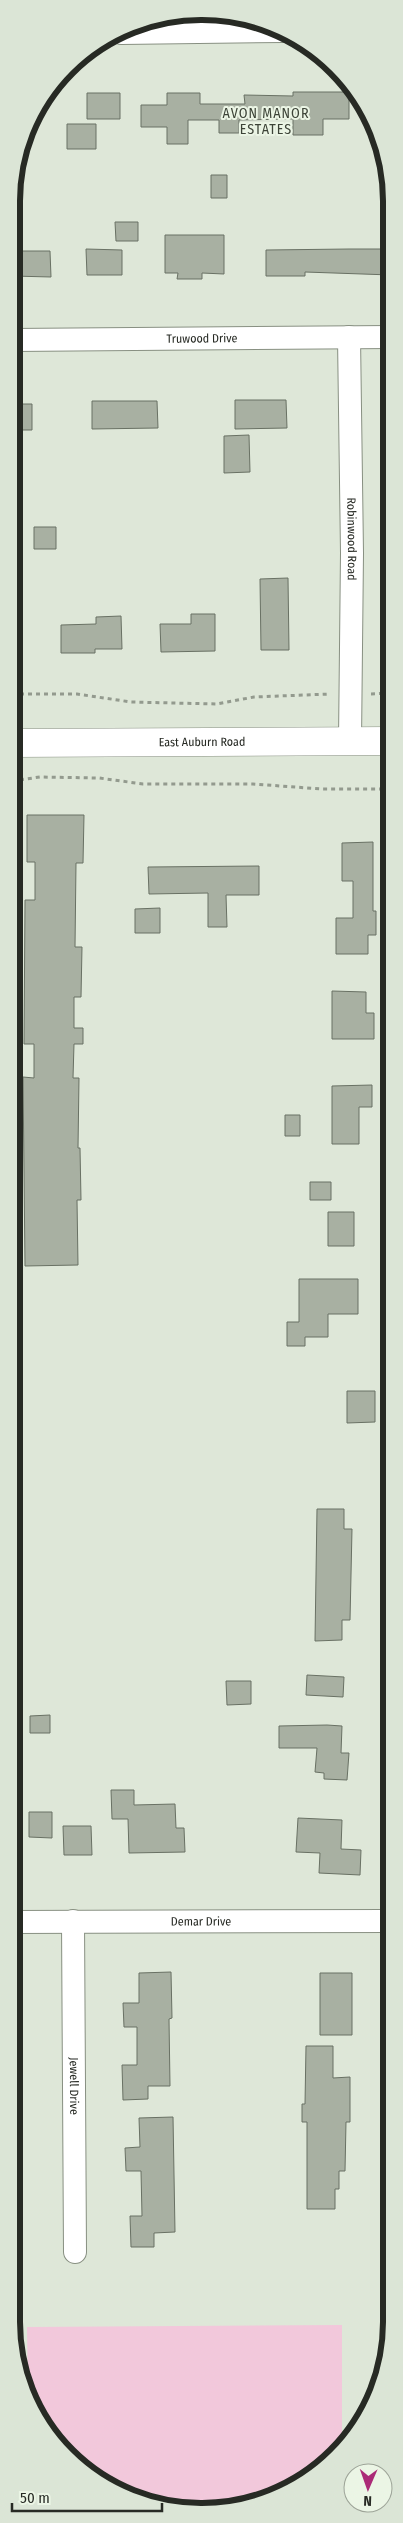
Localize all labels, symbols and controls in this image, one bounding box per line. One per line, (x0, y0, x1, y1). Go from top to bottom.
district label: AVON MANOR ESTATES (222, 105, 310, 138)
street label: Truwood Drive (166, 331, 238, 346)
street label: Robinwood Road (344, 497, 359, 581)
street label: East Auburn Road (159, 735, 245, 749)
street label: Demar Drive (171, 1914, 231, 1929)
street label: Jewell Drive (67, 2057, 81, 2115)
north arrow (343, 2463, 393, 2513)
scale bar (12, 2480, 162, 2512)
text: 50 m (20, 2489, 50, 2507)
text: N (363, 2492, 372, 2509)

